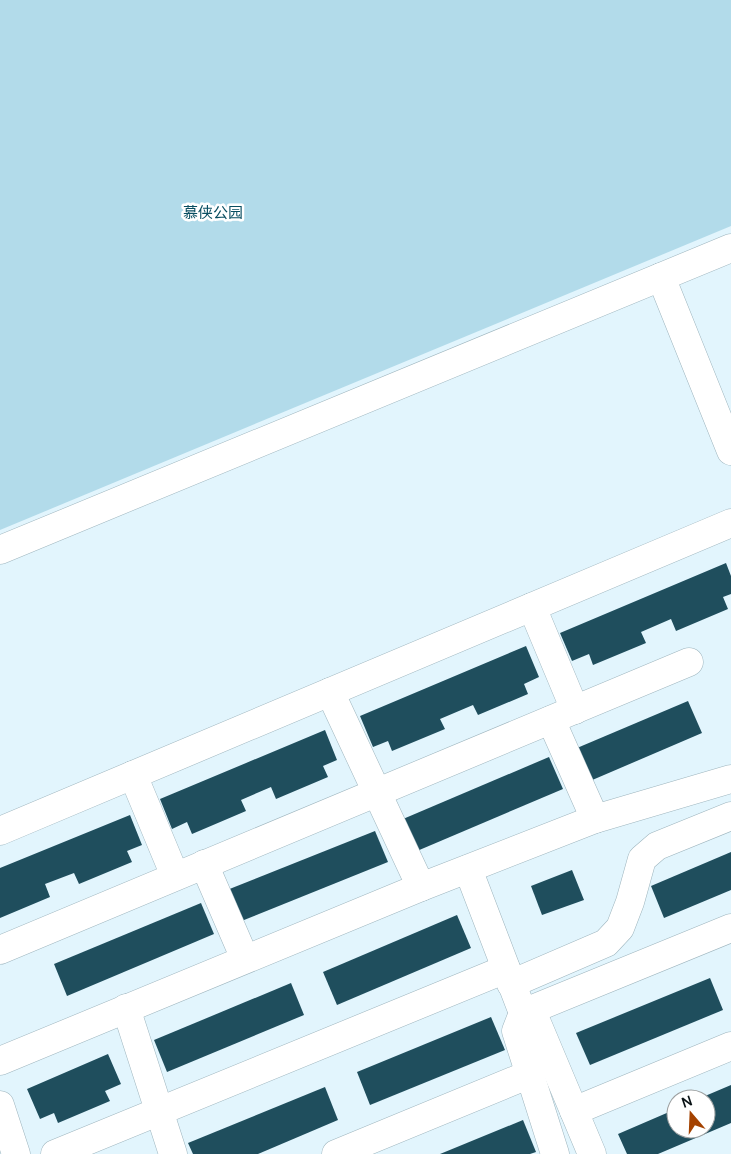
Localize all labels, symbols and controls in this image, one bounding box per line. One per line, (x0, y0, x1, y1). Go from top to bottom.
park label: 慕侠公园 (183, 202, 243, 223)
north arrow (666, 1089, 716, 1139)
text: N (679, 1091, 694, 1112)

